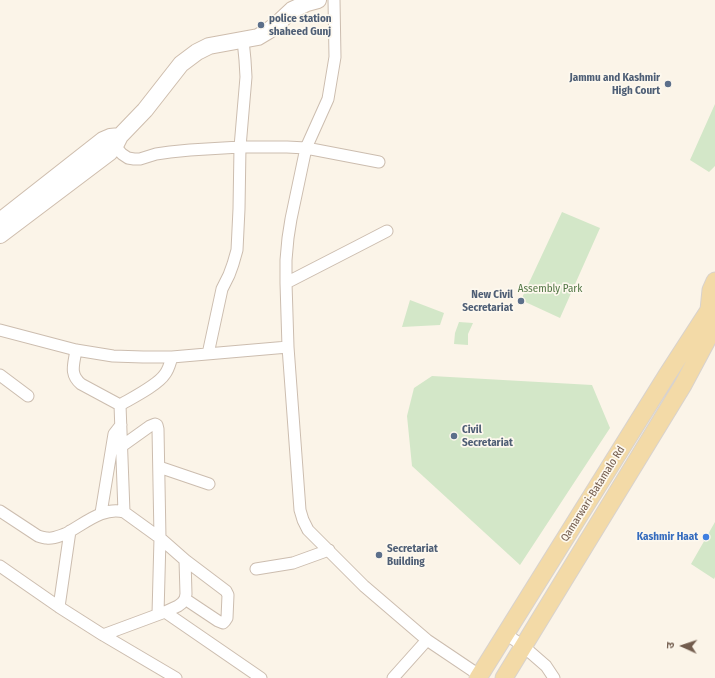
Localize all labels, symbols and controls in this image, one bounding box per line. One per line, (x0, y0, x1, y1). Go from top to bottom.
place label: police station shaheed Gunj (269, 12, 332, 38)
marker: police station shaheed Gunj (256, 20, 266, 30)
place label: Jammu and Kashmir High Court (569, 71, 660, 97)
marker: Jammu and Kashmir High Court (663, 79, 673, 89)
park label: Assembly Park (518, 282, 582, 296)
place label: New Civil Secretariat (462, 288, 513, 314)
marker: New Civil Secretariat (516, 296, 526, 306)
place label: Civil Secretariat (462, 423, 513, 449)
marker: Civil Secretariat (449, 431, 459, 441)
street label: Qamarwari-Batamalo Rd (558, 444, 628, 544)
place label: Kashmir Haat (637, 530, 698, 544)
marker: Kashmir Haat (701, 532, 711, 542)
place label: Secretariat Building (387, 542, 438, 568)
marker: Secretariat Building (374, 550, 384, 560)
north arrow (663, 626, 703, 666)
text: उ (664, 642, 677, 649)

